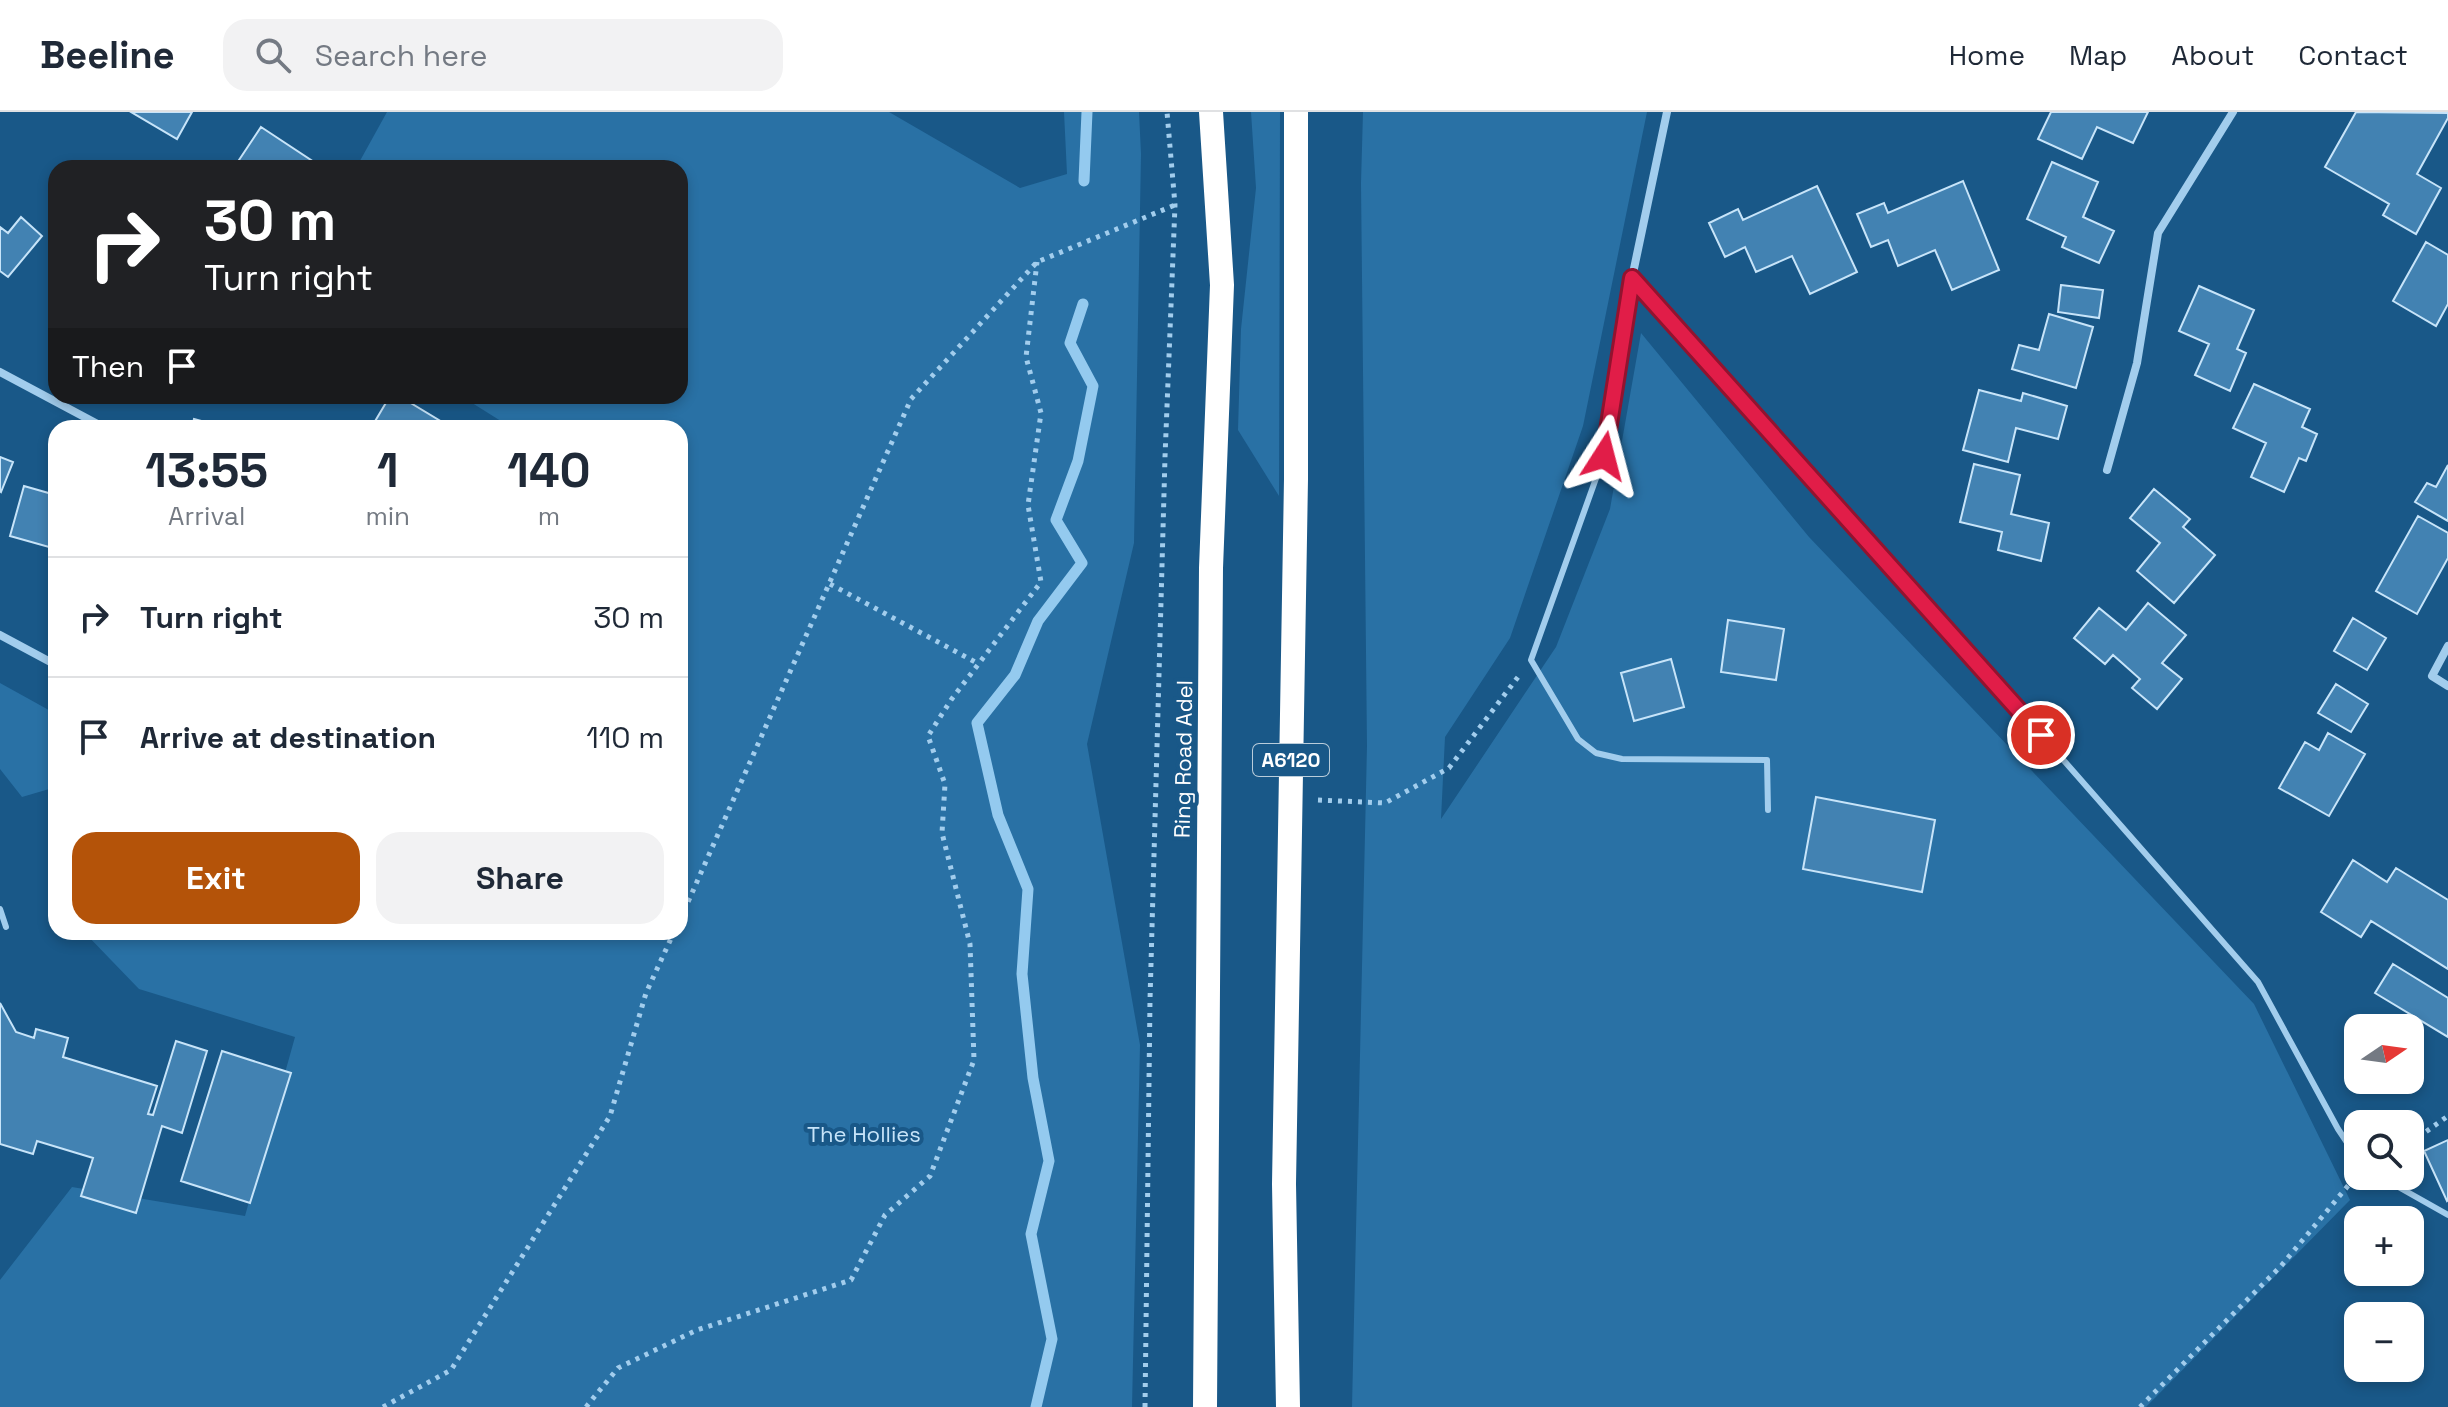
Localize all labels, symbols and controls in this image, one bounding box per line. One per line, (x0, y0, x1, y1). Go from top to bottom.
search box (223, 19, 783, 91)
text: Beeline (40, 31, 175, 79)
icon: search (251, 33, 295, 77)
text: Search here (315, 36, 488, 75)
text: Home (1949, 37, 2025, 73)
text: Map (2069, 37, 2127, 73)
text: About (2171, 37, 2254, 73)
text: Contact (2298, 37, 2408, 73)
text: 30 m (204, 185, 336, 256)
icon: right (72, 192, 176, 296)
text: Turn right (204, 255, 373, 301)
icon: arrive (160, 344, 204, 388)
text: Then (72, 347, 144, 386)
position arrow (1562, 414, 1646, 498)
text: 13:55 (145, 440, 268, 501)
text: 1 (377, 440, 399, 501)
text: 140 (507, 440, 591, 501)
text: Arrival (168, 499, 245, 533)
text: min (365, 499, 410, 533)
text: m (538, 499, 560, 533)
icon: right (72, 595, 116, 639)
text: Turn right (140, 598, 283, 637)
text: 30 m (593, 598, 664, 637)
street label: Ring Road Adel (1168, 680, 1198, 838)
pin (2007, 701, 2075, 769)
icon: arrive (2019, 713, 2063, 757)
icon: arrive (72, 715, 116, 759)
text: Arrive at destination (140, 718, 436, 757)
text: 110 m (586, 718, 664, 757)
road number: A6120 (1253, 744, 1329, 776)
button: Exit (72, 832, 360, 924)
button: Share (376, 832, 664, 924)
north arrow (2344, 1014, 2424, 1094)
map controls (2344, 1014, 2424, 1382)
button: search (2344, 1110, 2424, 1190)
park label: The Hollies (807, 1120, 921, 1148)
button: + (2344, 1206, 2424, 1286)
button: − (2344, 1302, 2424, 1382)

